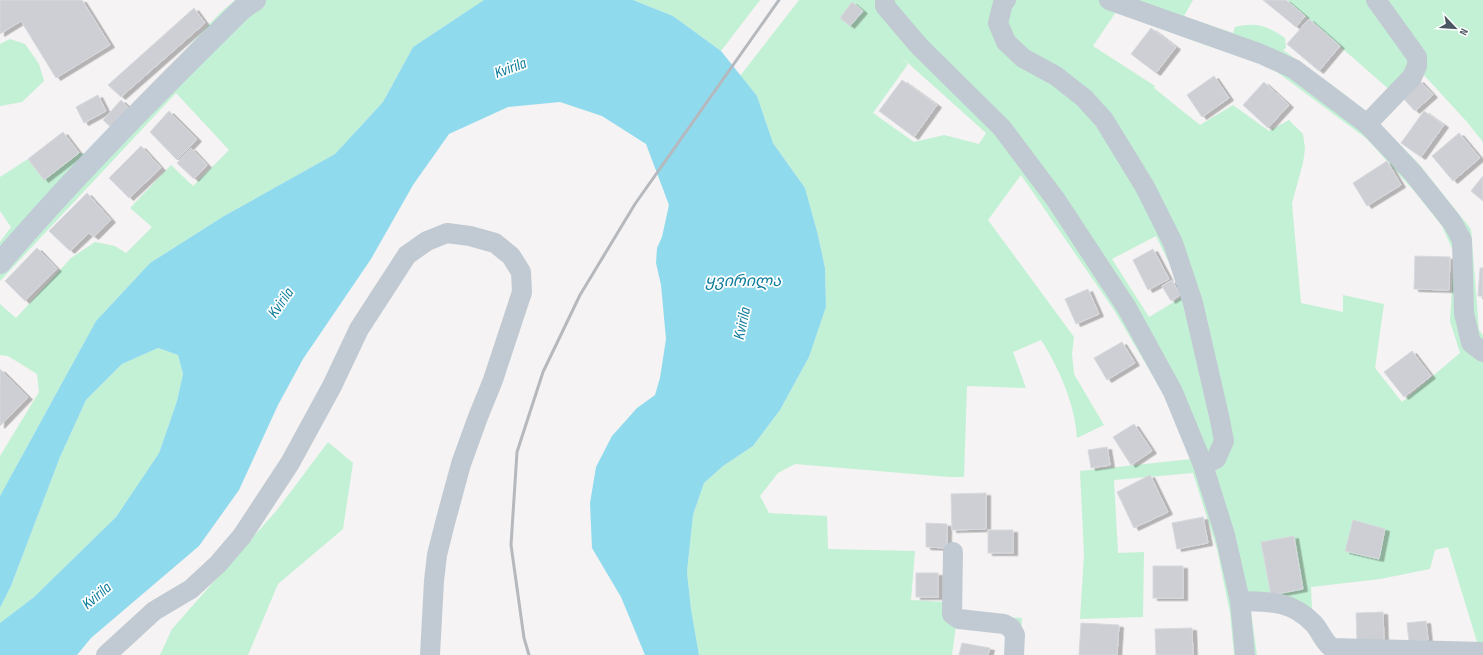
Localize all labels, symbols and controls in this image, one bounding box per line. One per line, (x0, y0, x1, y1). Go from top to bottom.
north arrow (1435, 8, 1475, 48)
text: N (1456, 27, 1471, 38)
water label: Kvirila (492, 54, 530, 83)
water label: ყვირილა (705, 272, 781, 291)
water label: Kvirila (264, 284, 299, 322)
water label: Kvirila (730, 305, 755, 341)
water label: Kvirila (78, 578, 116, 614)

